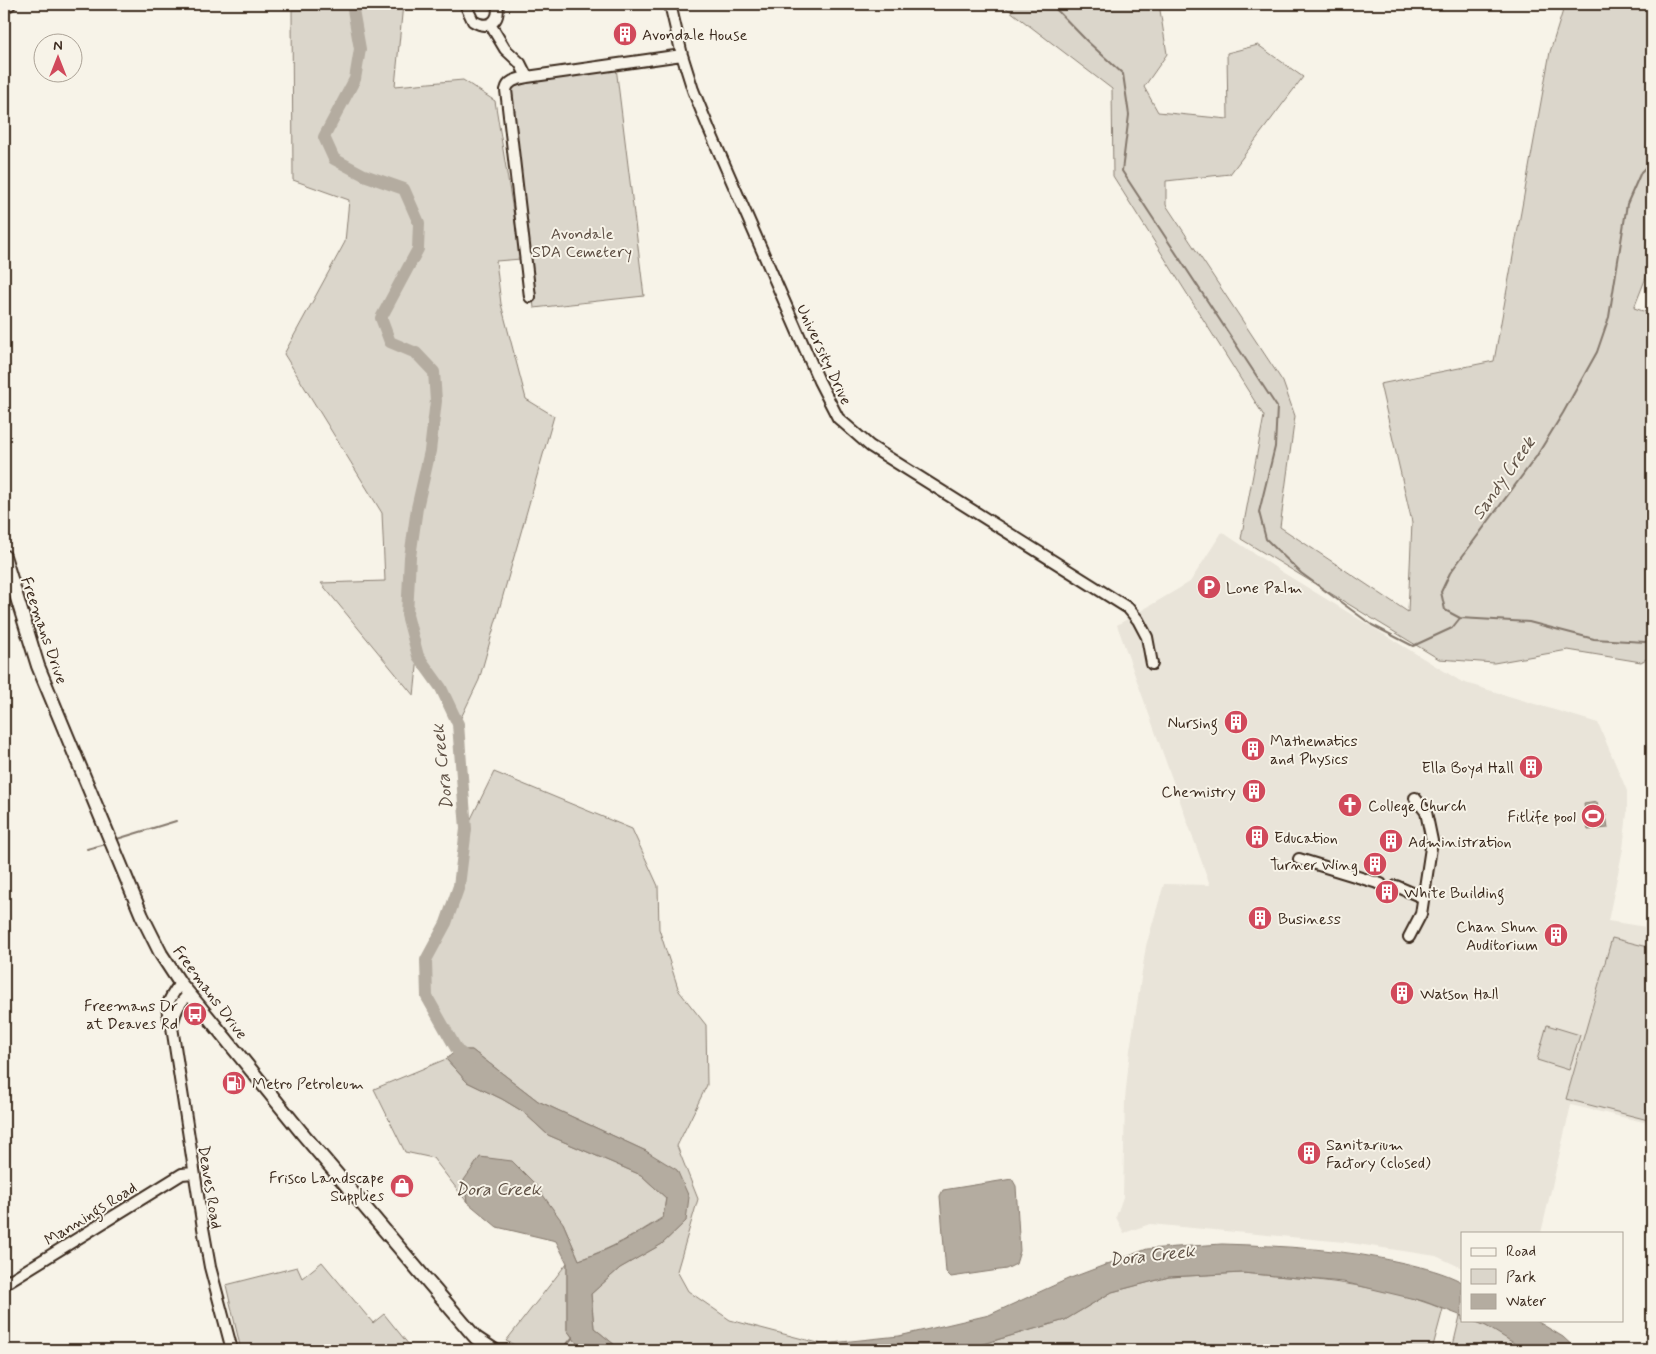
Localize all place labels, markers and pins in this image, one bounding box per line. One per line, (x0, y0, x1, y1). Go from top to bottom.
building icon: Avondale House (612, 21, 638, 47)
place label: Avondale House (642, 25, 748, 46)
parking icon: Lone Palm (1196, 574, 1222, 600)
place label: Lone Palm (1226, 578, 1303, 599)
building icon: Nursing (1223, 709, 1249, 735)
place label: Nursing (1167, 713, 1218, 735)
place label: Mathematics and Physics (1270, 731, 1358, 770)
building icon: Mathematics and Physics (1240, 736, 1266, 762)
building icon: Ella Boyd Hall (1518, 754, 1544, 780)
place label: Ella Boyd Hall (1421, 758, 1514, 779)
building icon: Chemistry (1241, 778, 1267, 804)
place label: Chemistry (1161, 782, 1236, 803)
church icon: College Church (1337, 792, 1363, 818)
place label: College Church (1368, 796, 1466, 817)
sports icon: Fitlife pool (1580, 803, 1606, 829)
place label: Fitlife pool (1507, 807, 1576, 828)
building icon: Education (1244, 824, 1270, 850)
place label: Education (1274, 828, 1338, 849)
building icon: Administration (1378, 828, 1404, 854)
place label: Administration (1408, 832, 1512, 853)
building icon: Turner Wing (1362, 851, 1388, 877)
place label: Turner Wing (1270, 855, 1358, 876)
building icon: White Building (1374, 879, 1400, 905)
place label: White Building (1404, 883, 1505, 905)
building icon: Business (1247, 905, 1273, 931)
place label: Business (1278, 909, 1341, 930)
place label: Chan Shun Auditorium (1456, 917, 1538, 956)
building icon: Chan Shun Auditorium (1543, 922, 1569, 948)
building icon: Watson Hall (1389, 980, 1415, 1006)
place label: Watson Hall (1420, 984, 1499, 1005)
place label: Freemans Dr at Deaves Rd (84, 996, 178, 1035)
bus stop icon: Freemans Dr at Deaves Rd (182, 1001, 208, 1027)
fuel station icon: Metro Petroleum (221, 1070, 247, 1096)
place label: Metro Petroleum (252, 1074, 364, 1095)
place label: Sanitarium Factory (closed) (1326, 1135, 1431, 1174)
building icon: Sanitarium Factory (closed) (1296, 1140, 1322, 1166)
place label: Frisco Landscape Supplies (269, 1168, 384, 1207)
shop icon: Frisco Landscape Supplies (389, 1173, 415, 1199)

